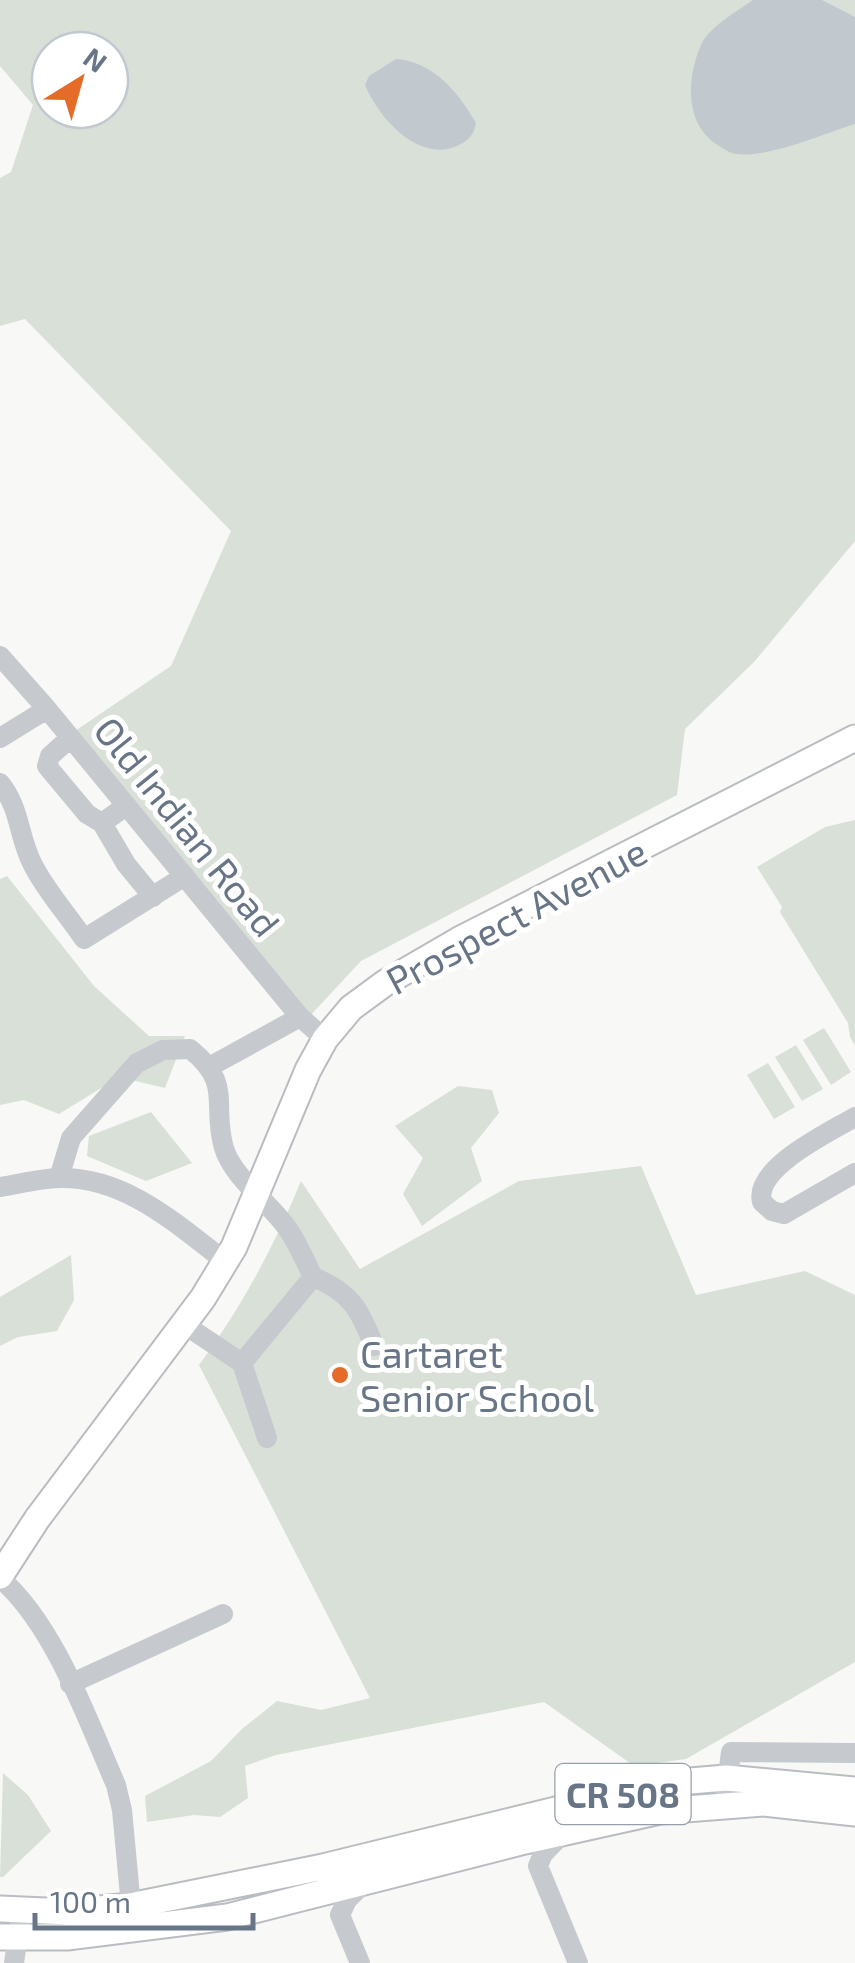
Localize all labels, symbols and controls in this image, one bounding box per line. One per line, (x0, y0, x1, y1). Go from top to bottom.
north arrow (30, 30, 130, 130)
text: N (77, 40, 114, 79)
street label: Old Indian Road (85, 707, 291, 945)
street label: Prospect Avenue (378, 827, 654, 1003)
place label: Cartaret Senior School (360, 1330, 594, 1420)
marker: Cartaret Senior School (329, 1364, 351, 1386)
road number: CR 508 (556, 1764, 690, 1824)
scale bar (35, 1868, 252, 1930)
text: 100 m (50, 1883, 131, 1919)

